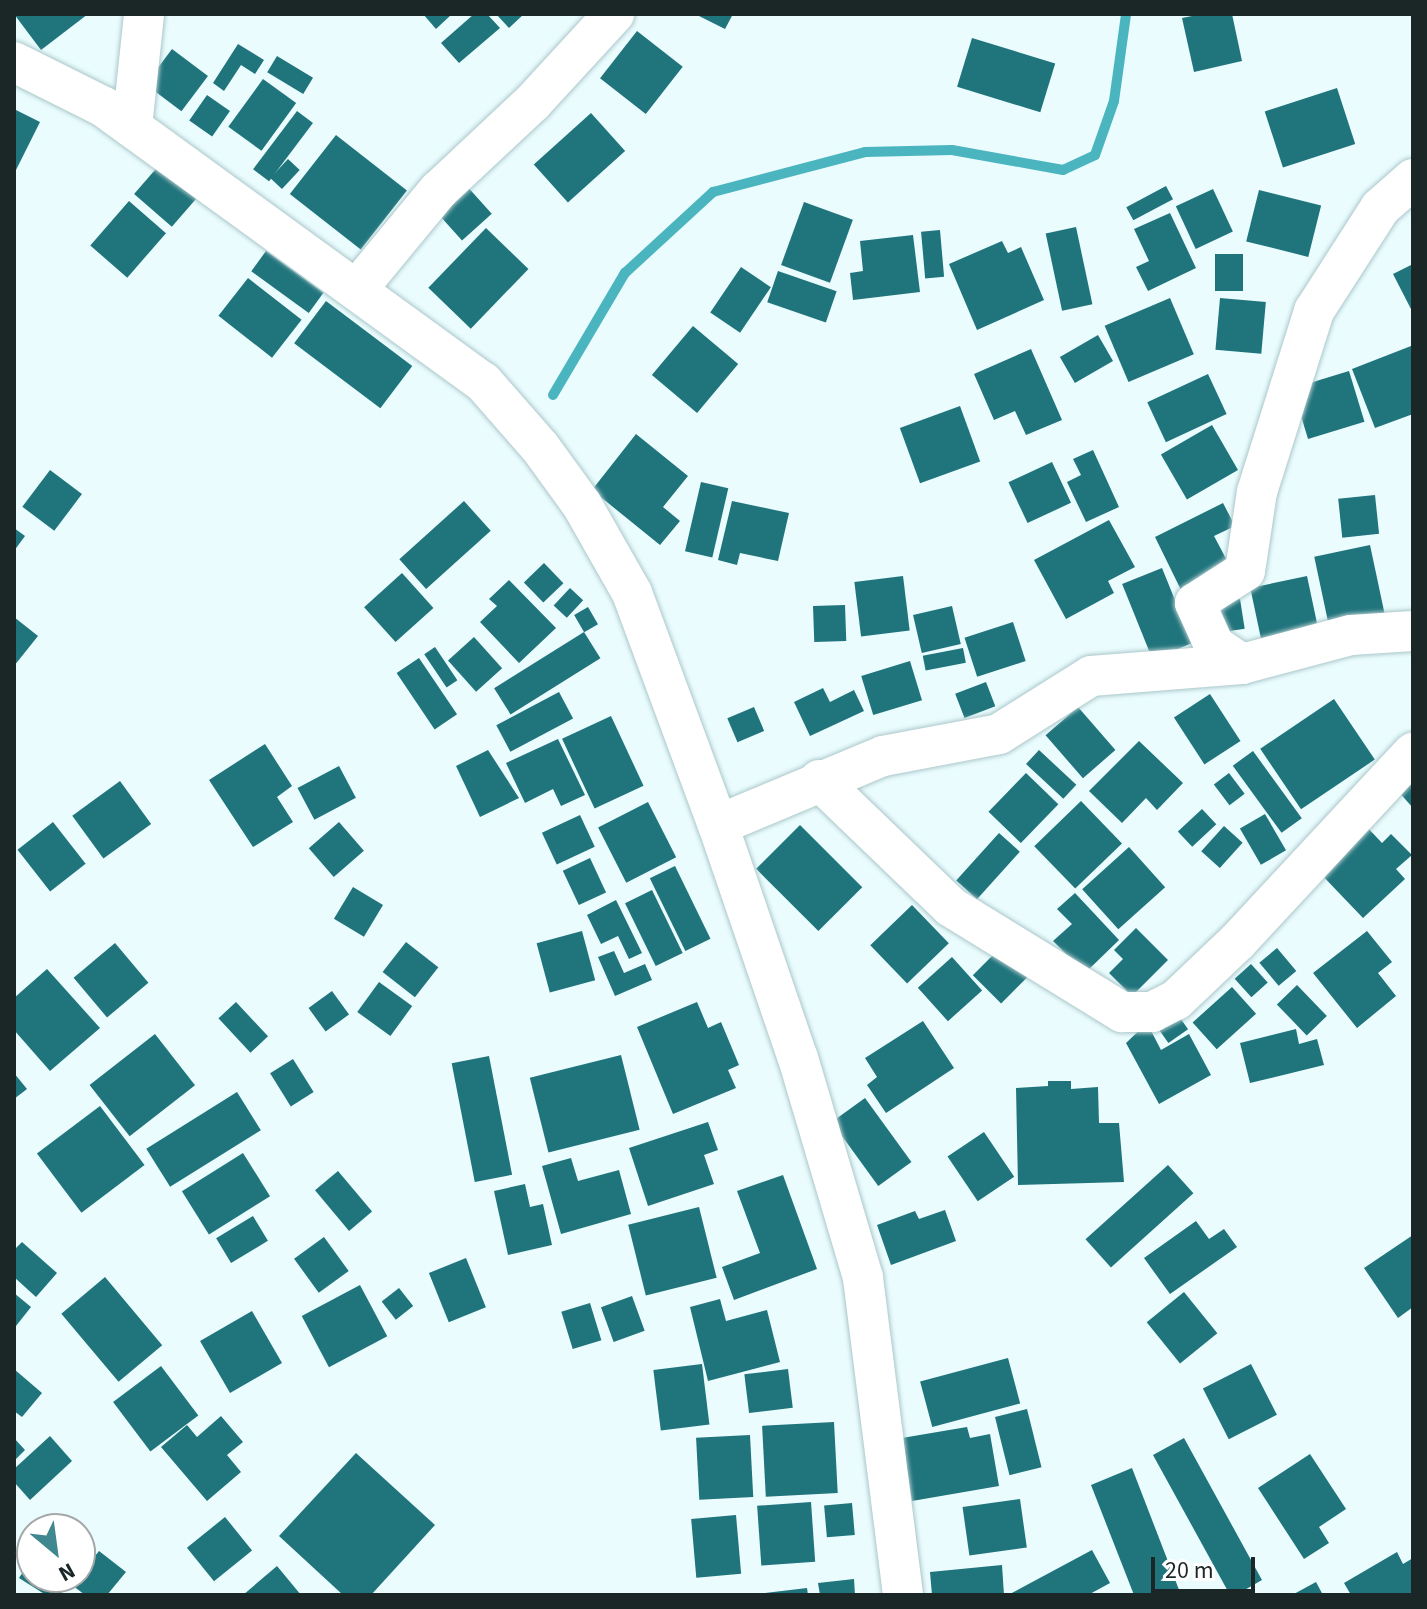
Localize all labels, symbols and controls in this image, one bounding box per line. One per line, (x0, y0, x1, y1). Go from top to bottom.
north arrow (16, 1513, 96, 1593)
scale bar (1155, 1541, 1259, 1591)
text: 20 m (1165, 1553, 1214, 1588)
text: N (53, 1555, 81, 1590)

